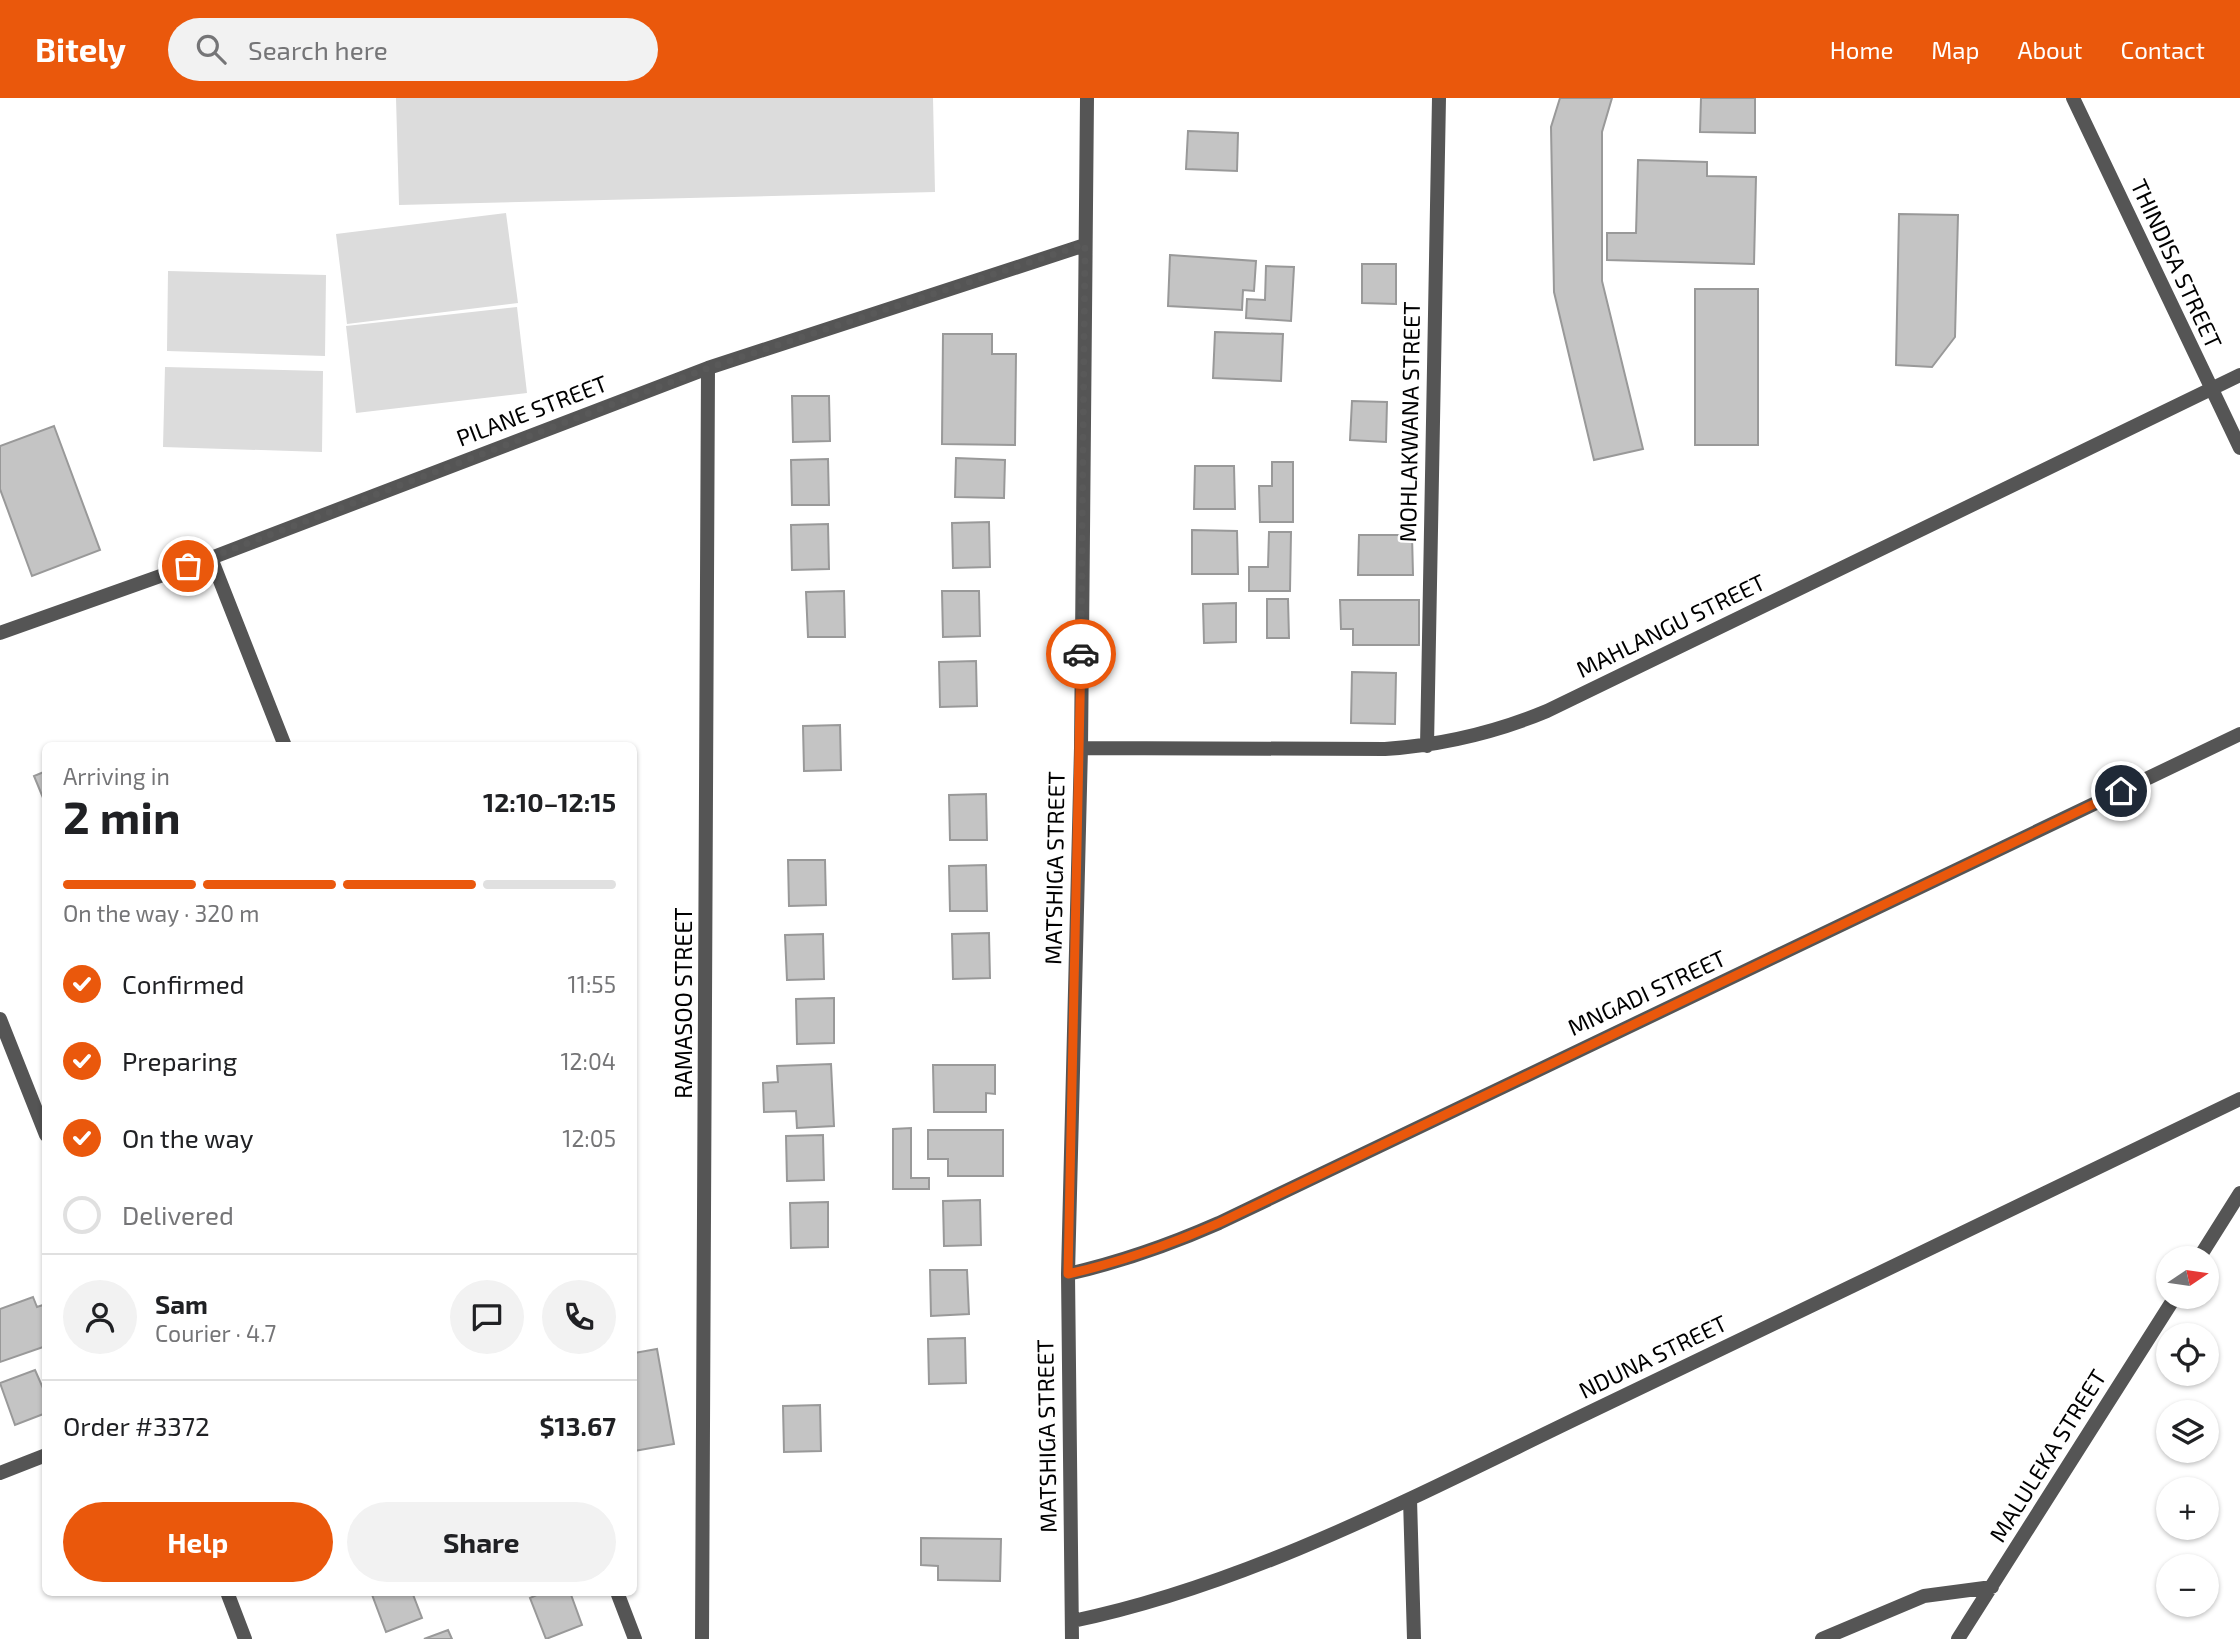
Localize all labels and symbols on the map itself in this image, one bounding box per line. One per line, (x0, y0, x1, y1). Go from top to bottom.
street label: THINDISA STREET (2125, 174, 2228, 353)
street label: MOHLAKWANA STREET (1393, 301, 1425, 543)
street label: PILANE STREET (452, 368, 611, 452)
pin (158, 536, 218, 596)
street label: MAHLANGU STREET (1572, 567, 1770, 683)
courier (1046, 619, 1116, 689)
pin (2091, 761, 2151, 821)
street label: MATSHIGA STREET (1038, 771, 1070, 965)
street label: RAMASOO STREET (669, 907, 697, 1099)
street label: MNGADI STREET (1563, 943, 1730, 1041)
north arrow (2156, 1246, 2219, 1309)
street label: NDUNA STREET (1574, 1308, 1731, 1404)
street label: MATSHIGA STREET (1030, 1339, 1062, 1533)
street label: MALULEKA STREET (1983, 1364, 2111, 1547)

